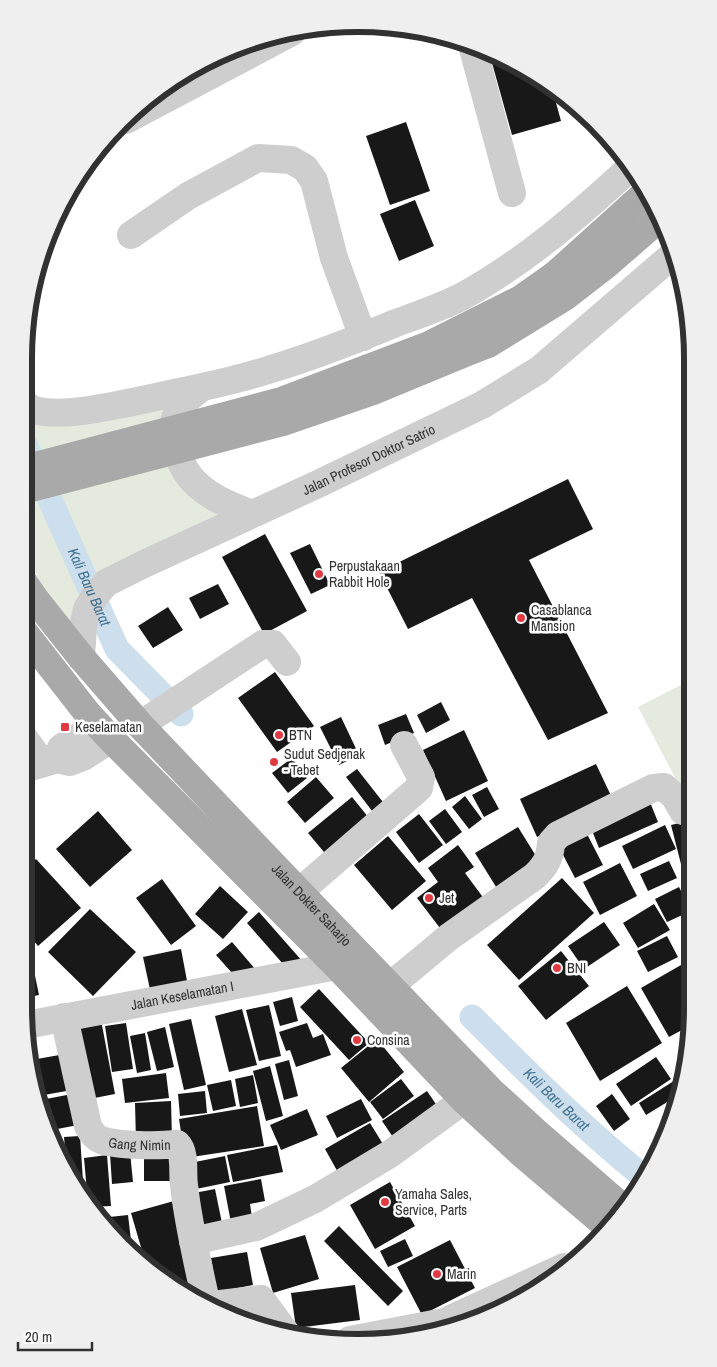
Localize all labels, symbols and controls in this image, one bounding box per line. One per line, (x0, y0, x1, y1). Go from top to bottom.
street label: Jalan Profesor Doktor Satrio (299, 420, 438, 499)
water label: Kali Baru Barat (63, 544, 117, 630)
place label: Perpustakaan Rabbit Hole (329, 557, 400, 591)
marker: Perpustakaan Rabbit Hole (313, 568, 325, 580)
place label: Casablanca Mansion (531, 601, 592, 635)
marker: Casablanca Mansion (515, 612, 527, 624)
place label: Keselamatan (75, 718, 142, 736)
marker: Keselamatan (59, 721, 71, 733)
place label: BTN (289, 726, 312, 744)
marker: BTN (273, 729, 285, 741)
place label: Sudut Sedjenak - Tebet (284, 745, 365, 779)
marker: Sudut Sedjenak - Tebet (268, 756, 280, 768)
street label: Jalan Dokter Saharjo (268, 860, 355, 950)
place label: Jet (439, 889, 454, 907)
marker: Jet (423, 892, 435, 904)
place label: BNI (567, 959, 586, 977)
marker: BNI (551, 962, 563, 974)
street label: Jalan Keselamatan I (129, 977, 235, 1014)
place label: Consina (367, 1031, 410, 1049)
marker: Consina (351, 1034, 363, 1046)
water label: Kali Baru Barat (519, 1063, 595, 1136)
street label: Gang Nimin (107, 1133, 171, 1154)
place label: Yamaha Sales, Service, Parts (395, 1185, 472, 1219)
marker: Yamaha Sales, Service, Parts (379, 1196, 391, 1208)
place label: Marin (447, 1265, 476, 1283)
marker: Marin (431, 1268, 443, 1280)
scale bar (18, 1320, 91, 1352)
text: 20 m (25, 1326, 52, 1347)

